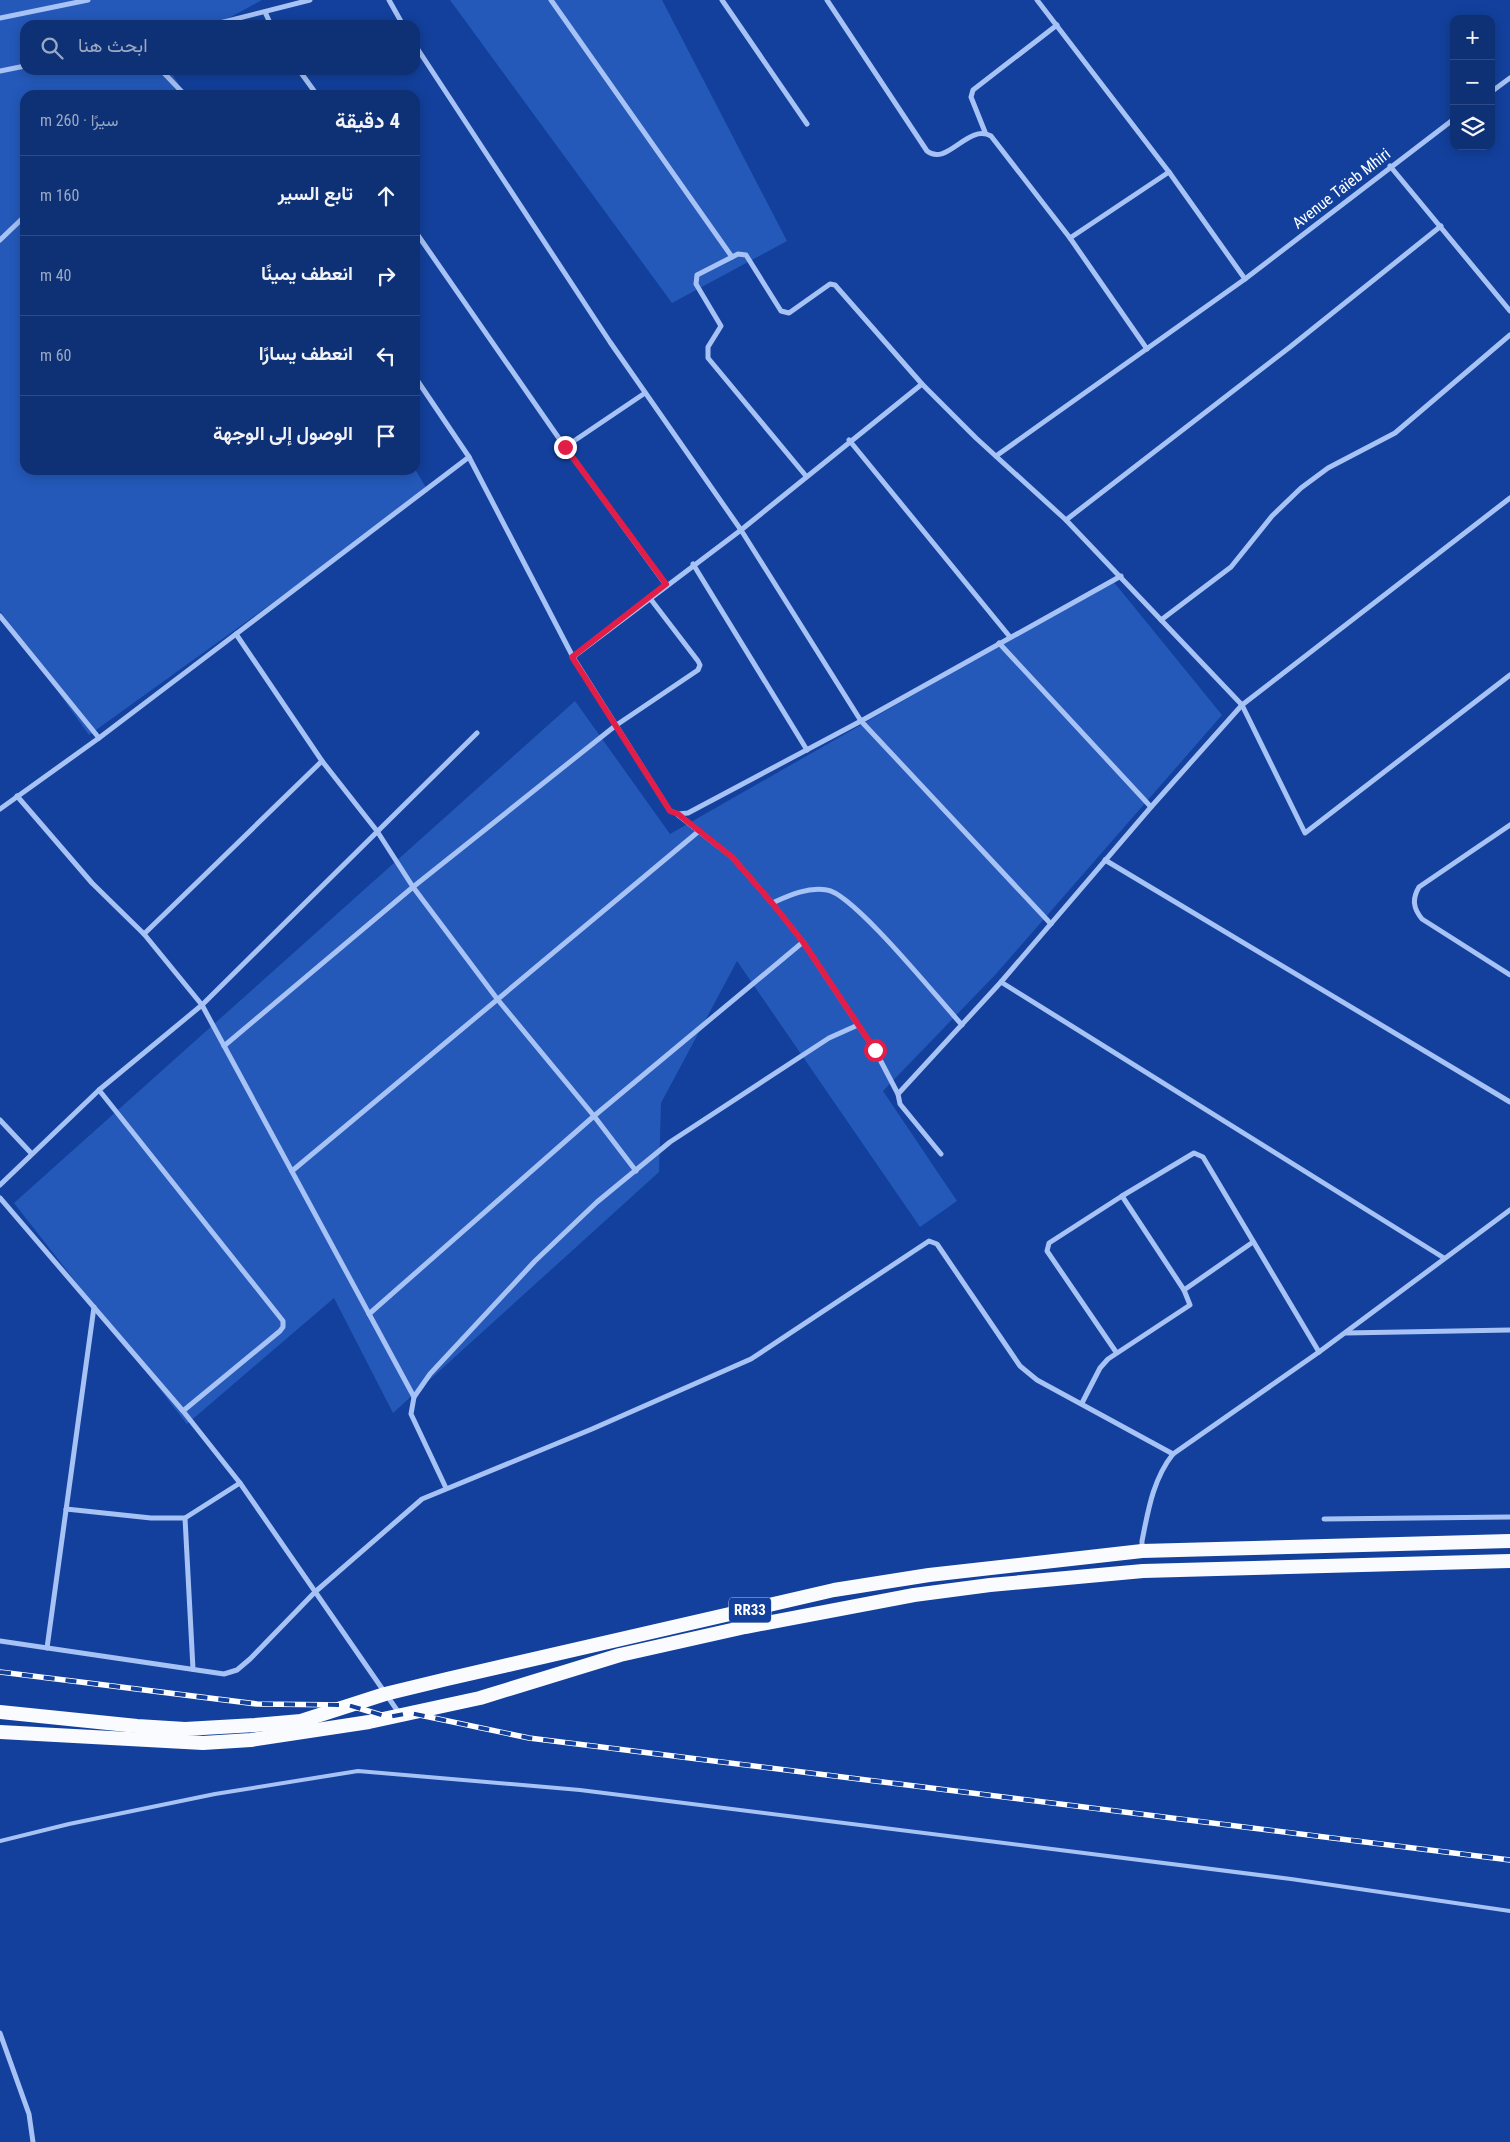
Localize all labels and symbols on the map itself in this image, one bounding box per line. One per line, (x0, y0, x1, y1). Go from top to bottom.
street label: Avenue Taïeb Mhiri (1288, 144, 1394, 233)
route end (554, 436, 577, 459)
route start (864, 1039, 887, 1062)
road number: RR33 (729, 1598, 771, 1622)

